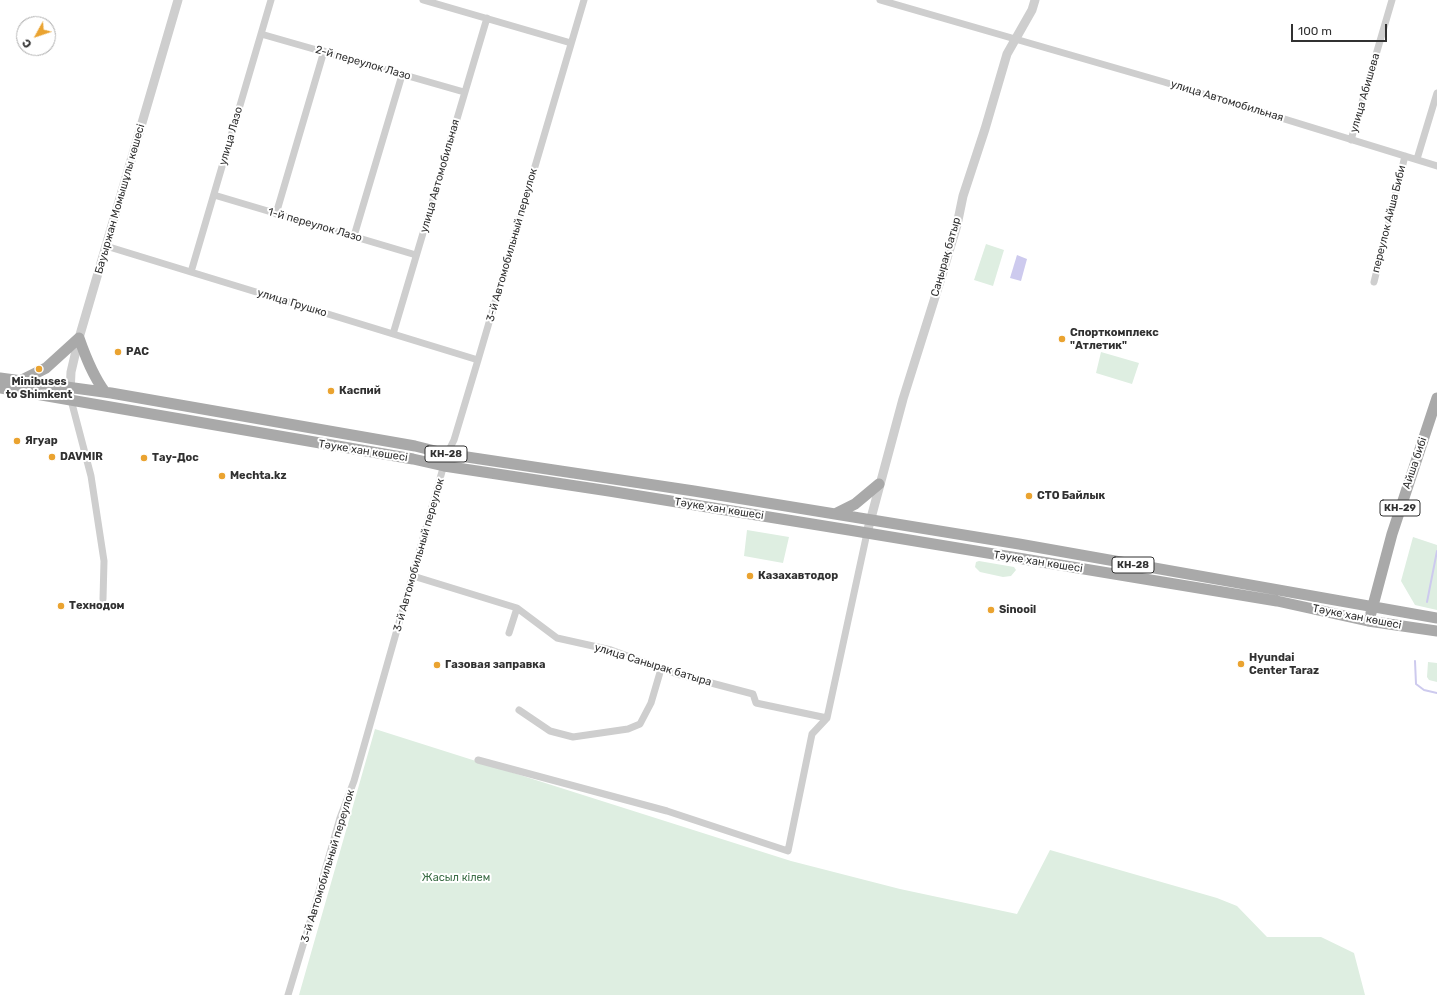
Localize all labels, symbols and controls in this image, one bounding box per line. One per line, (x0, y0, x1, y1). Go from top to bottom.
north arrow (16, 16, 56, 56)
scale bar (1293, 16, 1389, 42)
text: 100 m (1298, 24, 1332, 38)
text: С (20, 36, 35, 51)
street label: 2-й переулок Лазо (314, 43, 412, 83)
street label: улица Абишева (1347, 52, 1383, 134)
street label: улица Автомобильная (1169, 78, 1285, 124)
street label: улица Лазо (216, 105, 246, 167)
street label: улица Автомобильная (417, 118, 463, 234)
street label: Бауыржан Момышұлы көшесі (92, 123, 148, 275)
street label: переулок Айша Биби (1369, 164, 1409, 274)
street label: 3-й Автомобильный переулок (484, 167, 540, 323)
street label: 1-й переулок Лазо (266, 205, 364, 245)
street label: Саңырақ батыр (928, 216, 964, 298)
street label: улица Грушко (256, 286, 328, 320)
place label: Спорткомплекс "Атлетик" (1070, 326, 1159, 352)
marker: Спорткомплекс "Атлетик" (1057, 334, 1067, 344)
place label: РАС (126, 345, 149, 359)
marker: РАС (113, 347, 123, 357)
marker: Minibuses to Shimkent (34, 364, 44, 374)
place label: Minibuses to Shimkent (6, 375, 72, 401)
place label: Каспий (339, 384, 381, 398)
marker: Каспий (326, 386, 336, 396)
place label: Ягуар (25, 434, 58, 448)
street label: Айша бибі (1400, 435, 1430, 491)
marker: Ягуар (12, 436, 22, 446)
street label: Тәуке хан көшесі (317, 437, 409, 465)
road number: КН-28 (425, 446, 467, 462)
place label: DAVMIR (60, 450, 103, 464)
place label: Тау-Дос (152, 451, 199, 465)
marker: DAVMIR (47, 452, 57, 462)
marker: Тау-Дос (139, 453, 149, 463)
place label: Mechta.kz (230, 469, 286, 483)
marker: Mechta.kz (217, 471, 227, 481)
street label: 3-й Автомобильный переулок (391, 477, 447, 633)
place label: СТО Байлык (1037, 489, 1105, 503)
marker: СТО Байлык (1024, 491, 1034, 501)
street label: Тәуке хан көшесі (673, 495, 765, 523)
road number: КН-29 (1380, 500, 1420, 516)
street label: Тәуке хан көшесі (992, 548, 1084, 576)
road number: КН-28 (1112, 557, 1154, 573)
place label: Казахавтодор (758, 569, 838, 583)
marker: Казахавтодор (745, 571, 755, 581)
place label: Технодом (69, 599, 125, 613)
marker: Технодом (56, 601, 66, 611)
street label: Тәуке хан көшесі (1311, 602, 1403, 632)
place label: Sinooil (999, 603, 1036, 617)
marker: Sinooil (986, 605, 996, 615)
street label: улица Санырак батыра (593, 641, 713, 689)
place label: Hyundai Center Taraz (1249, 651, 1319, 677)
place label: Газовая заправка (445, 658, 546, 672)
marker: Hyundai Center Taraz (1236, 659, 1246, 669)
marker: Газовая заправка (432, 660, 442, 670)
street label: 3-й Автомобильный переулок (298, 788, 358, 944)
park label: Жасыл кілем (422, 871, 490, 885)

